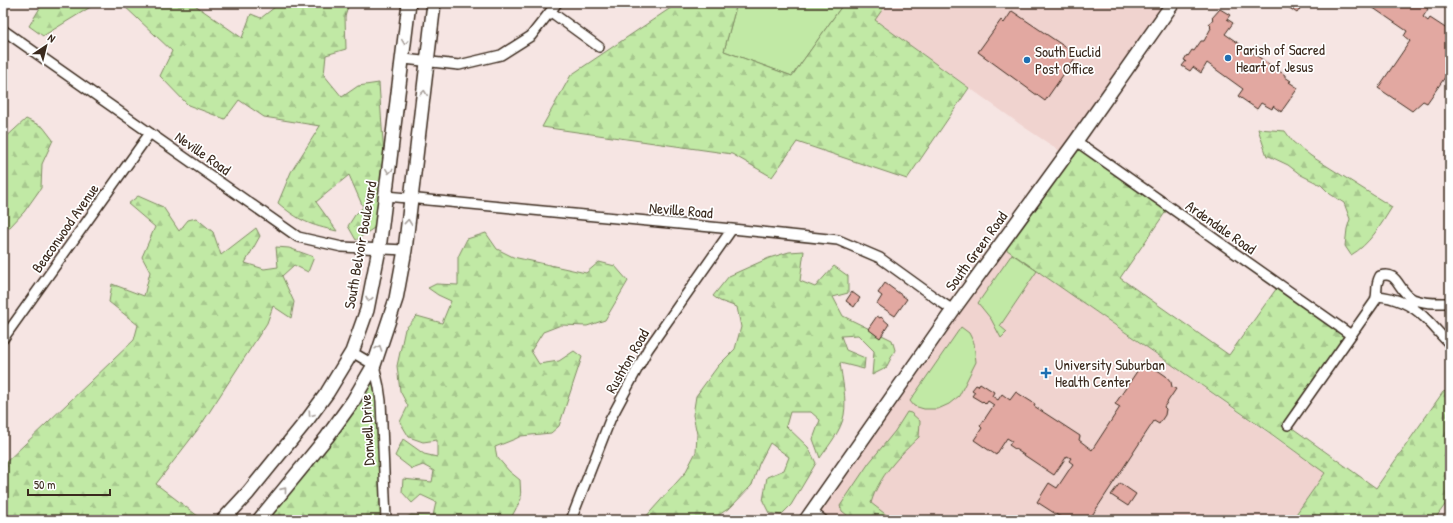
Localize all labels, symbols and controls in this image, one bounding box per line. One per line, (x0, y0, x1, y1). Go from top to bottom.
north arrow (26, 26, 66, 66)
text: N (45, 30, 58, 45)
one-way arrow (401, 39, 410, 45)
place label: Parish of Sacred Heart of Jesus (1236, 39, 1325, 77)
place label: South Euclid Post Office (1035, 41, 1101, 79)
marker: Parish of Sacred Heart of Jesus (1223, 53, 1233, 63)
marker: South Euclid Post Office (1022, 55, 1032, 65)
one-way arrow (419, 90, 428, 96)
street label: Neville Road (171, 126, 235, 180)
one-way arrow (385, 168, 394, 174)
street label: Beaconwood Avenue (26, 179, 104, 277)
street label: South Belvoir Boulevard (338, 179, 382, 310)
street label: Ardendale Road (1182, 195, 1260, 259)
street label: Neville Road (648, 197, 714, 223)
street label: South Green Road (940, 207, 1012, 295)
one-way arrow (404, 219, 413, 225)
one-way arrow (365, 296, 374, 302)
street label: Rushton Road (600, 325, 654, 397)
one-way arrow (375, 345, 383, 352)
place label: University Suburban Health Center (1055, 354, 1165, 392)
marker: University Suburban Health Center (1040, 367, 1052, 379)
street label: Donwell Drive (355, 394, 379, 466)
one-way arrow (309, 410, 316, 417)
scale bar (28, 471, 110, 497)
text: 50 m (34, 476, 55, 493)
one-way arrow (279, 487, 286, 494)

